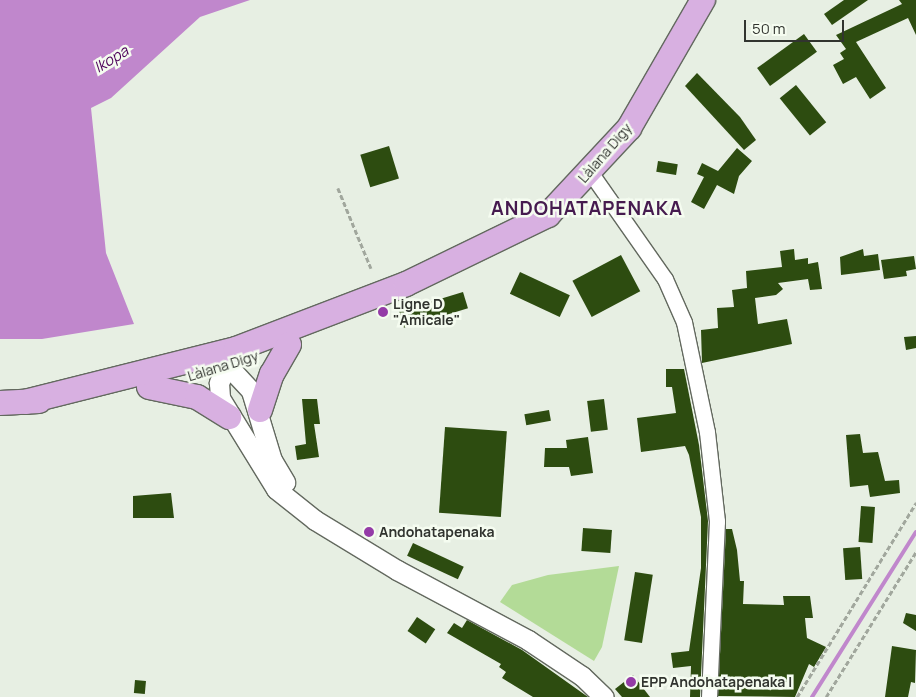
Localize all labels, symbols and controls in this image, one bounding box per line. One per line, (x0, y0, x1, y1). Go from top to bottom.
scale bar (746, 10, 846, 42)
text: 50 m (752, 18, 786, 39)
water label: Ikopa (91, 42, 131, 76)
street label: Làlana Digy (575, 120, 635, 186)
district label: ANDOHATAPENAKA (489, 198, 685, 220)
place label: Ligne D "Amicale" (393, 296, 460, 328)
marker: Ligne D "Amicale" (377, 306, 389, 318)
street label: Làlana Digy (186, 347, 260, 385)
place label: Andohatapenaka (379, 524, 495, 540)
marker: Andohatapenaka (363, 526, 375, 538)
place label: EPP Andohatapenaka I (641, 674, 792, 690)
marker: EPP Andohatapenaka I (625, 676, 637, 688)

